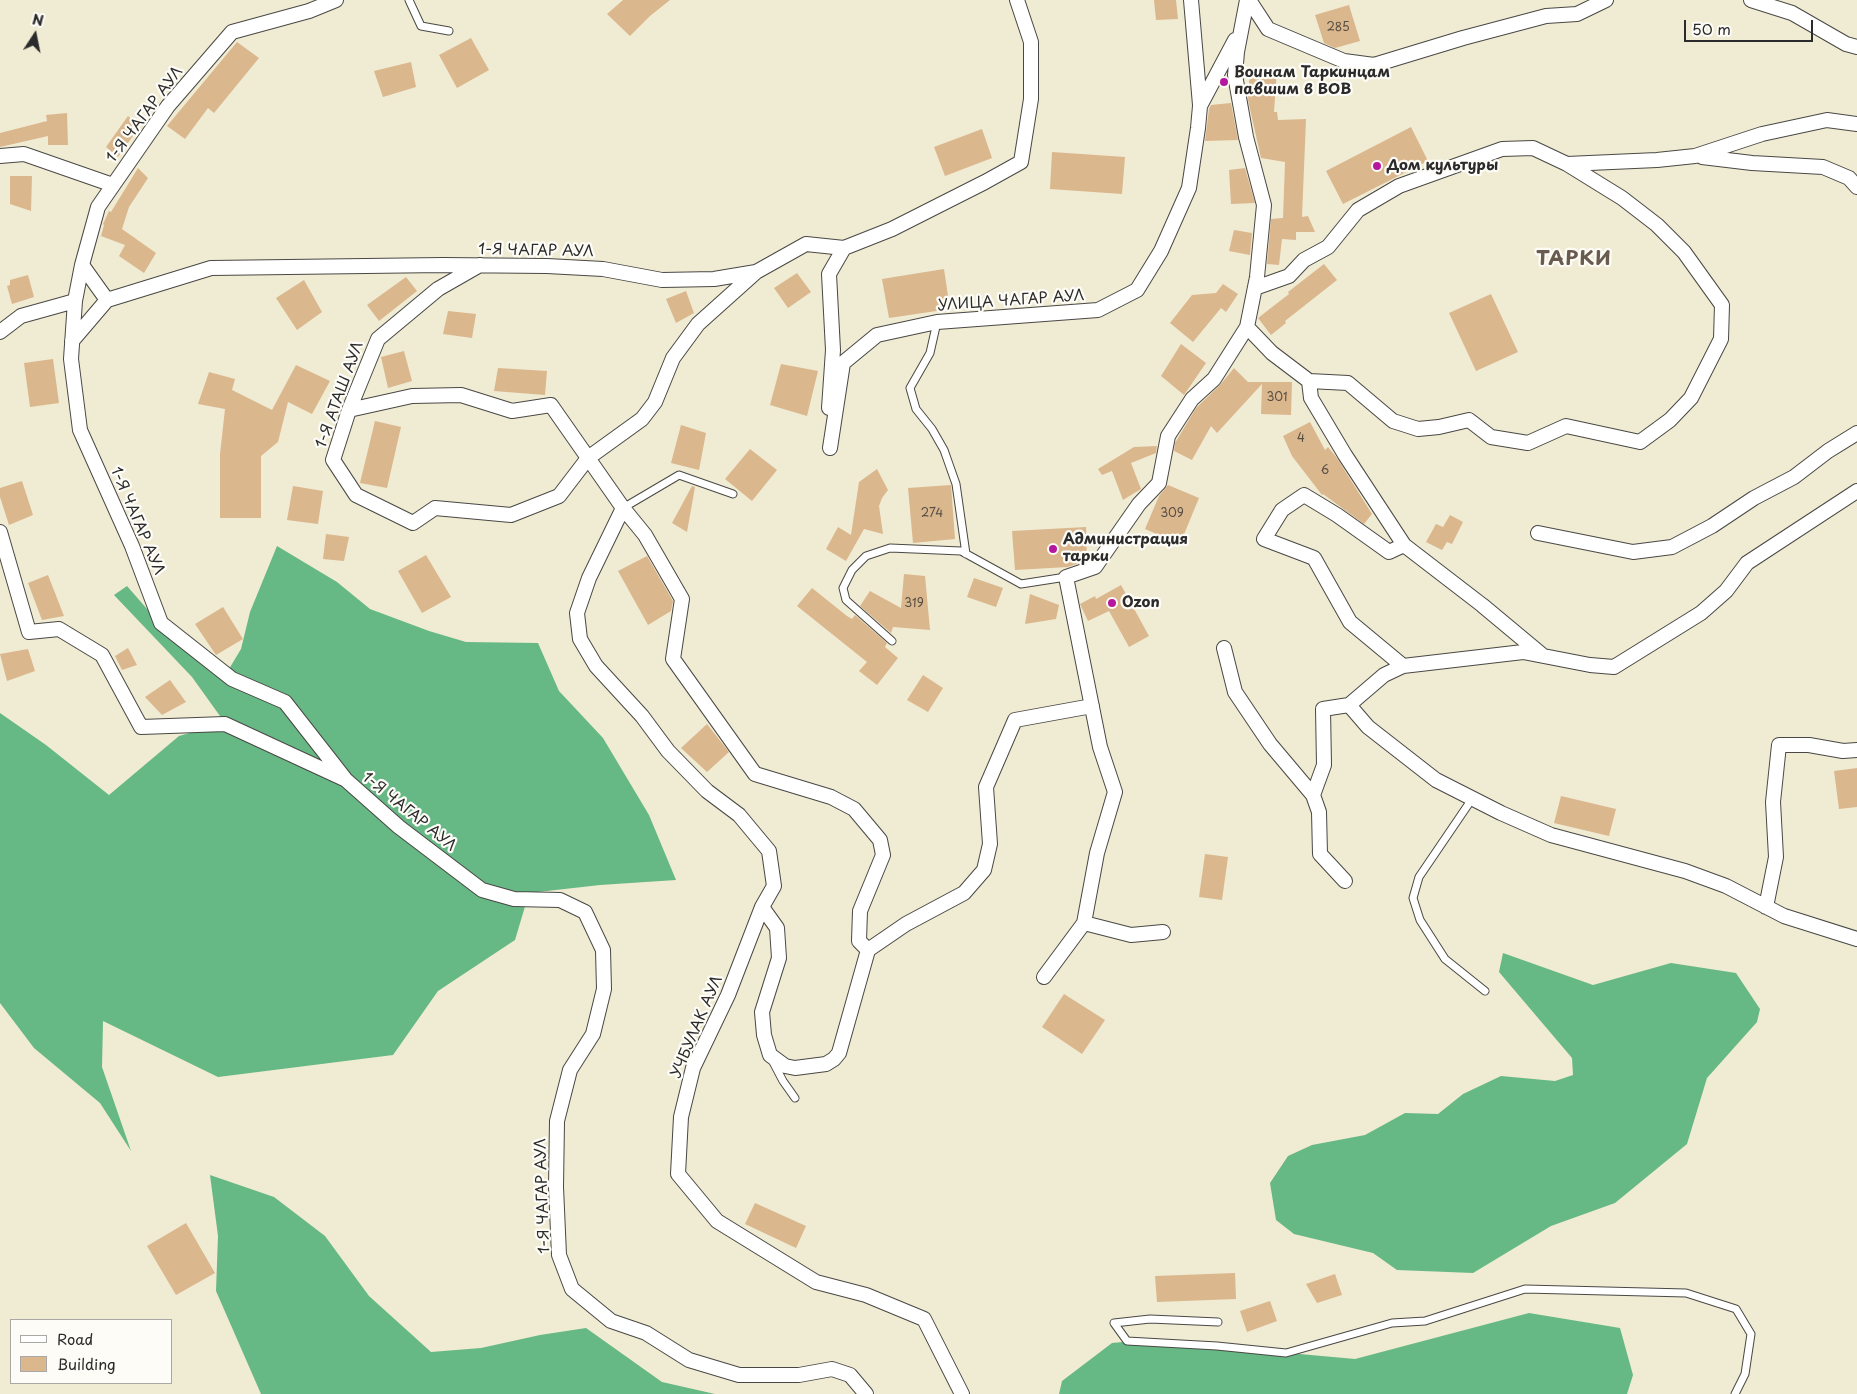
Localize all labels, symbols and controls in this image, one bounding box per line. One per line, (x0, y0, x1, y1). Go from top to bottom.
text: N (31, 8, 45, 31)
north arrow (10, 10, 60, 60)
scale bar (1687, 10, 1816, 42)
text: 50 m (1692, 17, 1731, 40)
house number: 285 (1326, 21, 1350, 35)
street label: 1-Я ЧАГАР АУЛ (103, 63, 187, 167)
place label: Воинам Таркинцам павшим в ВОВ (1234, 64, 1390, 99)
marker: Воинам Таркинцам павшим в ВОВ (1218, 76, 1230, 88)
place label: Дом культуры (1387, 157, 1498, 175)
marker: Дом культуры (1371, 160, 1383, 172)
street label: 1-Я ЧАГАР АУЛ (478, 241, 594, 261)
district label: ТАРКИ (1535, 247, 1613, 271)
street label: УЛИЦА ЧАГАР АУЛ (937, 287, 1085, 315)
street label: 1-Я АТАШ АУЛ (312, 339, 368, 451)
house number: 301 (1266, 391, 1288, 405)
house number: 4 (1297, 432, 1305, 446)
street label: 1-Я ЧАГАР АУЛ (106, 464, 168, 578)
house number: 6 (1321, 464, 1329, 478)
house number: 274 (921, 507, 943, 521)
house number: 309 (1160, 507, 1184, 521)
place label: Администрация тарки (1063, 531, 1188, 566)
marker: Администрация тарки (1047, 543, 1059, 555)
place label: Ozon (1122, 594, 1160, 612)
house number: 319 (904, 597, 924, 611)
marker: Ozon (1106, 597, 1118, 609)
street label: 1-Я ЧАГАР АУЛ (358, 769, 460, 855)
street label: УЧБУЛАК АУЛ (667, 973, 727, 1081)
street label: 1-Я ЧАГАР АУЛ (532, 1138, 554, 1254)
legend (10, 1319, 172, 1384)
text: Road (57, 1327, 93, 1350)
text: Building (57, 1352, 116, 1375)

